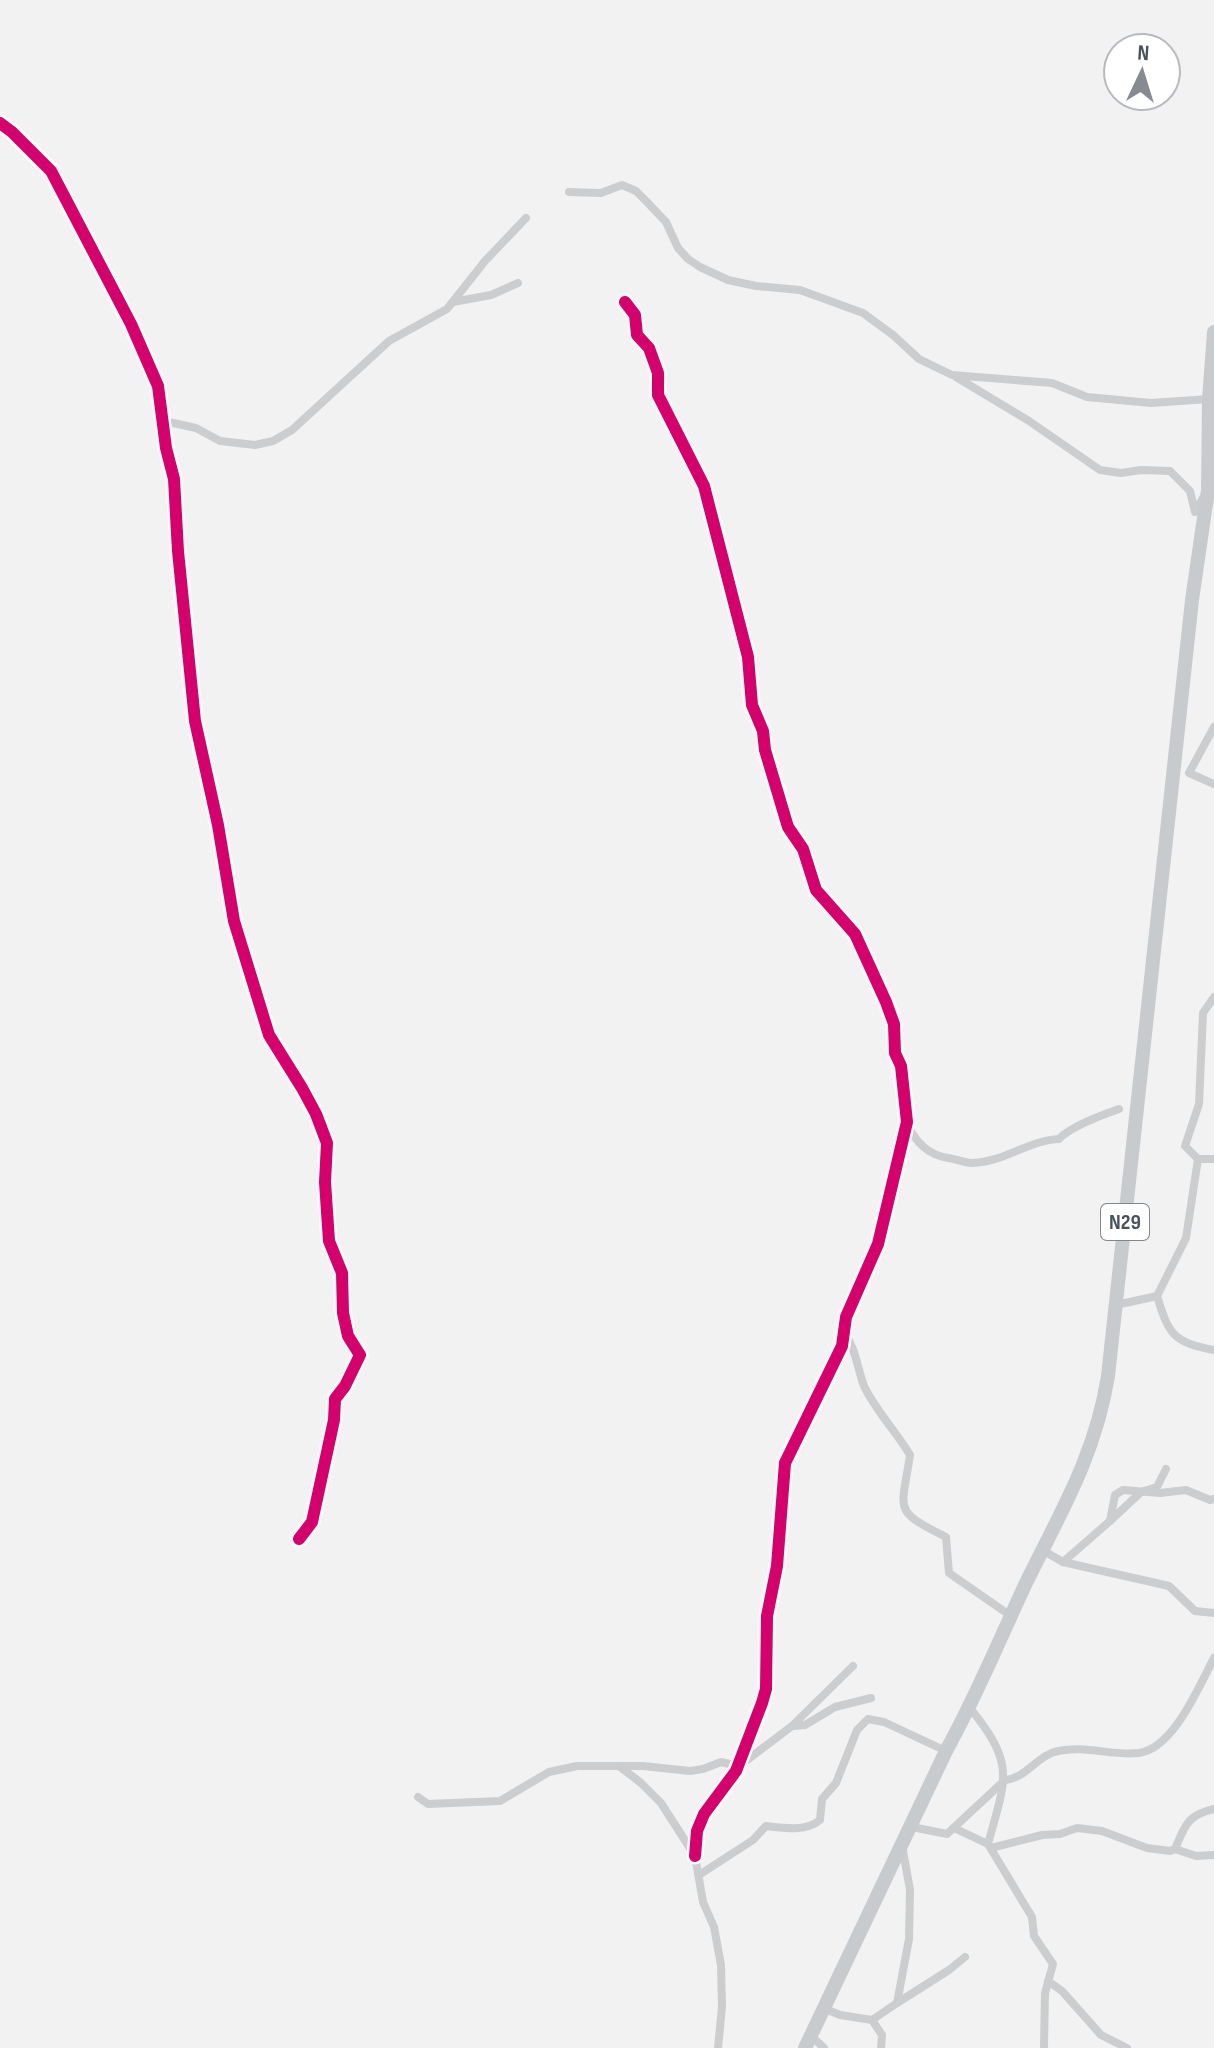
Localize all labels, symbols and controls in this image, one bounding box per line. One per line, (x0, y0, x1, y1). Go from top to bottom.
north arrow (1102, 32, 1182, 112)
text: N (1136, 40, 1150, 67)
road number: N29 (1101, 1204, 1149, 1240)

